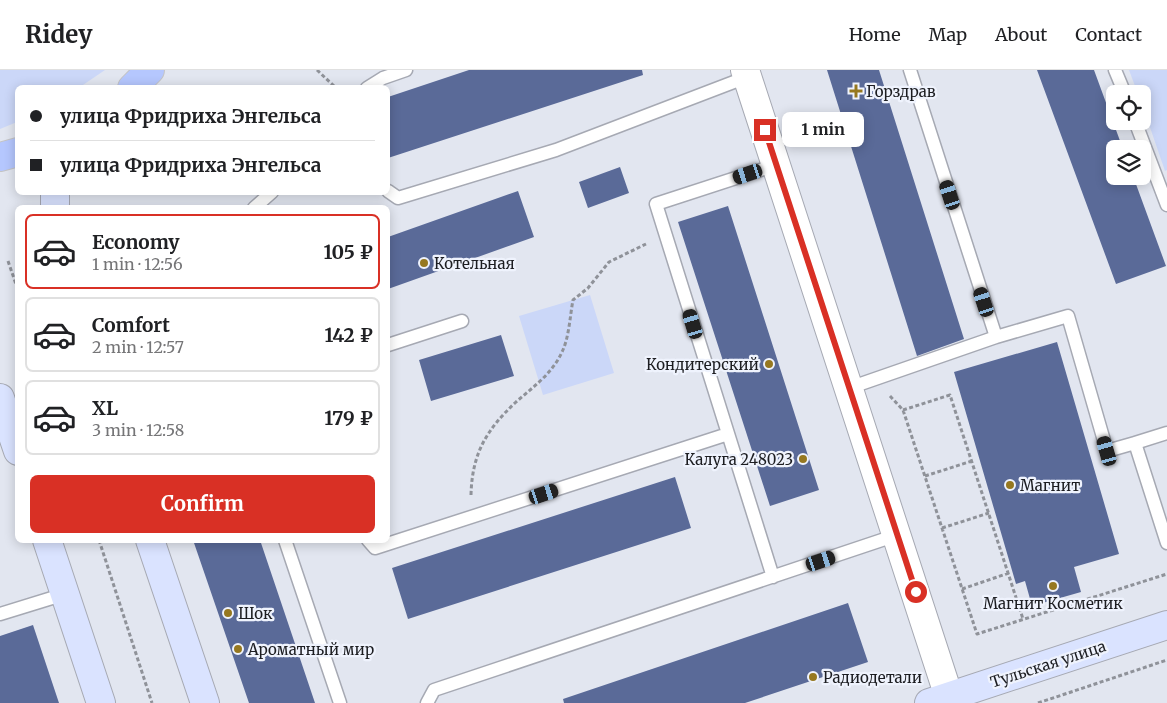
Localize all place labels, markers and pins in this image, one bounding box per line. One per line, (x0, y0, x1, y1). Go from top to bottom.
place label: Горздрав (866, 82, 936, 101)
marker: Горздрав (850, 85, 862, 97)
place label: Котельная (434, 254, 515, 273)
marker: Котельная (418, 257, 430, 269)
place label: Кондитерский (646, 355, 759, 374)
marker: Кондитерский (763, 358, 775, 370)
place label: Калуга 248023 (685, 450, 793, 469)
marker: Калуга 248023 (797, 453, 809, 465)
place label: Магнит (1020, 476, 1080, 495)
marker: Магнит (1004, 479, 1016, 491)
marker: Магнит Косметик (1047, 580, 1059, 592)
place label: Магнит Косметик (983, 594, 1123, 613)
place label: Шок (238, 604, 273, 623)
marker: Шок (222, 607, 234, 619)
place label: Ароматный мир (247, 640, 374, 659)
marker: Ароматный мир (232, 643, 244, 655)
place label: Радиодетали (823, 668, 922, 687)
marker: Радиодетали (807, 671, 819, 683)

